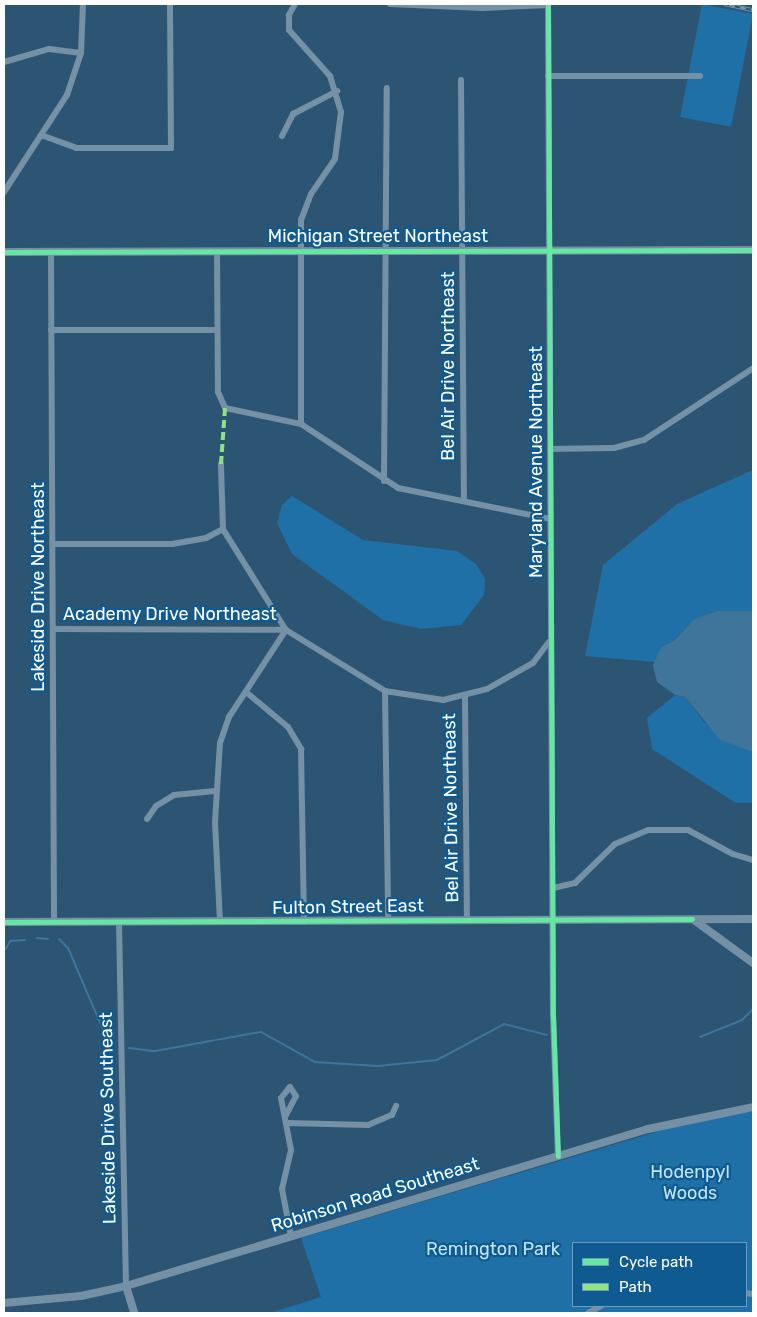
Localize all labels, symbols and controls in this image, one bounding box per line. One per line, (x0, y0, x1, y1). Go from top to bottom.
street label: Michigan Street Northeast (268, 225, 488, 247)
street label: Bel Air Drive Northeast (437, 271, 459, 461)
street label: Maryland Avenue Northeast (525, 346, 547, 578)
street label: Lakeside Drive Northeast (27, 482, 49, 692)
street label: Academy Drive Northeast (63, 603, 277, 625)
street label: Bel Air Drive Northeast (439, 713, 463, 903)
street label: Fulton Street East (272, 895, 424, 919)
street label: Lakeside Drive Southeast (95, 1012, 121, 1224)
street label: Robinson Road Southeast (268, 1153, 482, 1237)
park label: Hodenpyl Woods (650, 1162, 730, 1204)
park label: Remington Park (426, 1238, 560, 1260)
legend (572, 1242, 747, 1307)
text: Cycle path (619, 1253, 693, 1271)
text: Path (619, 1278, 652, 1296)

